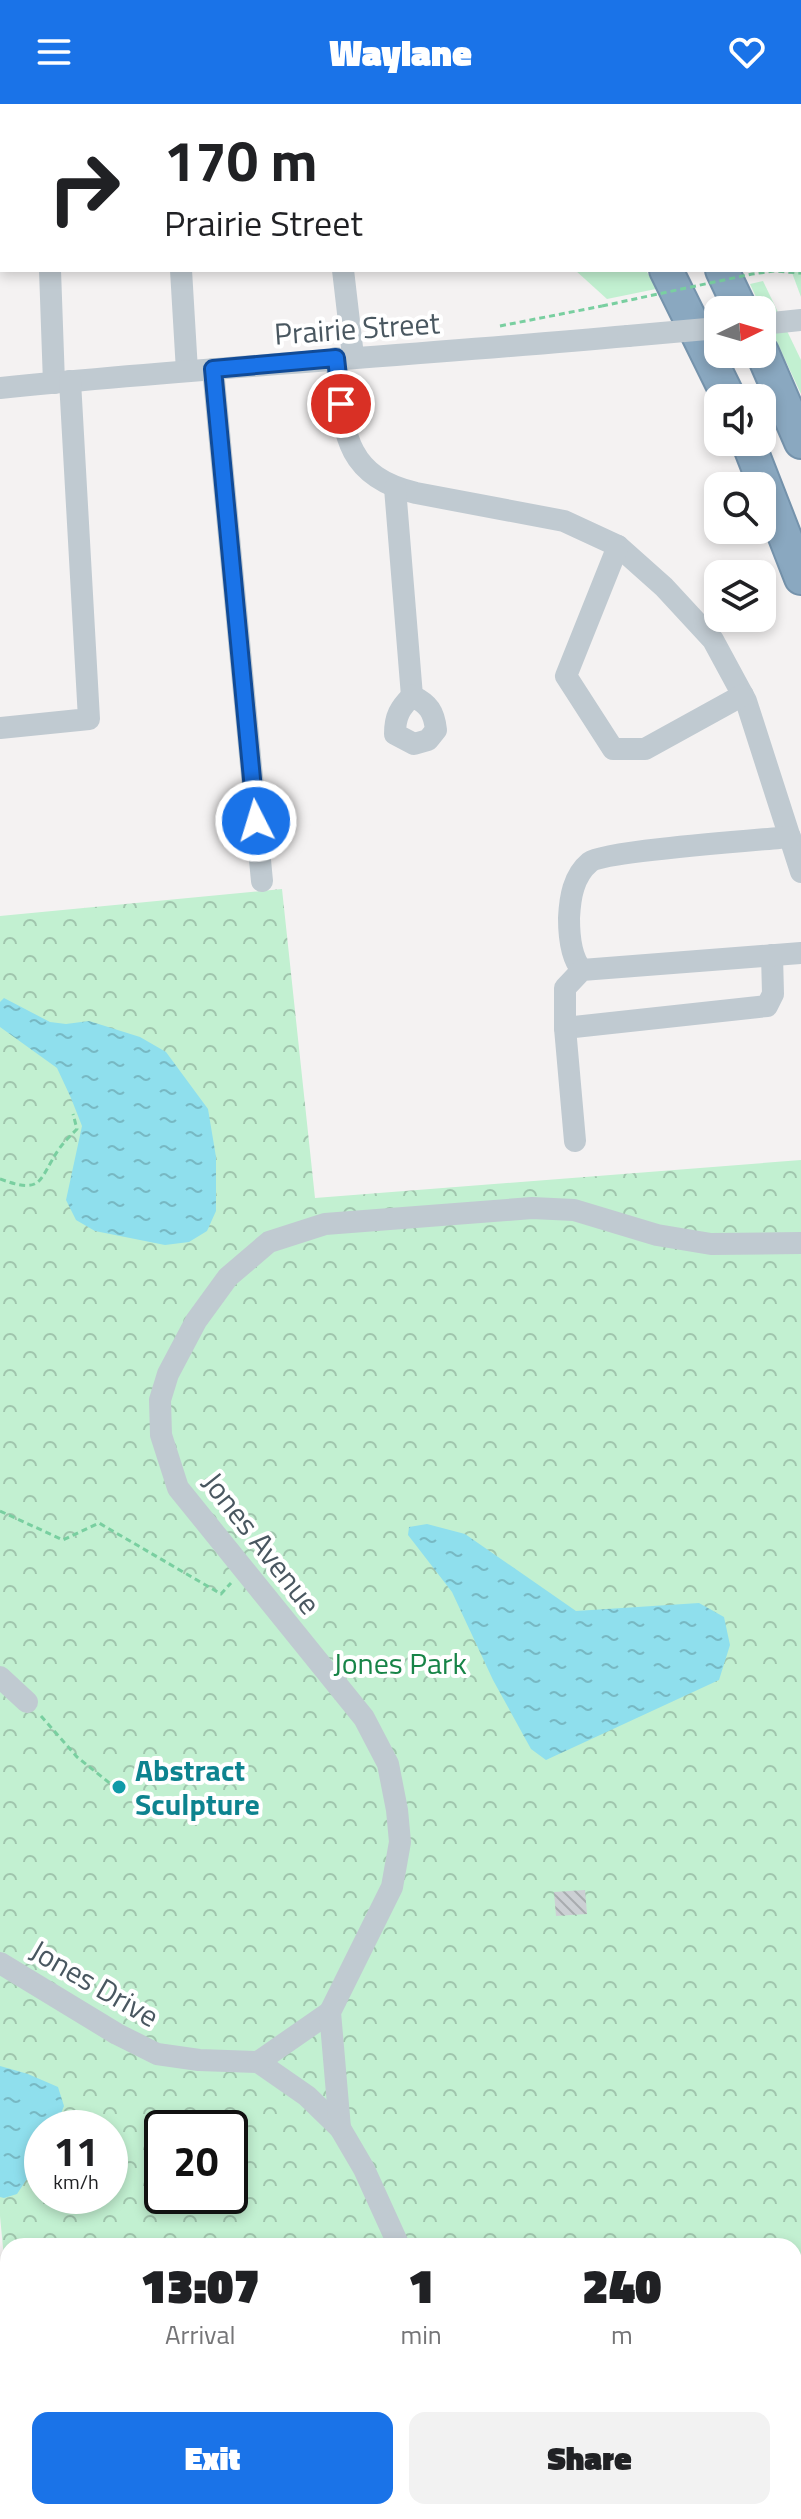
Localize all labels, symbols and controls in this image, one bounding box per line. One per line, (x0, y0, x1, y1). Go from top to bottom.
text: Waylane (329, 25, 472, 80)
icon: menu (32, 30, 76, 74)
icon: heart (725, 30, 769, 74)
text: 170 m (164, 118, 317, 203)
icon: right (32, 136, 136, 240)
text: Prairie Street (164, 195, 363, 250)
north arrow (704, 296, 776, 368)
map controls (704, 296, 776, 632)
street label: Prairie Street (273, 299, 442, 357)
pin (307, 370, 375, 438)
icon: arrive (319, 382, 363, 426)
button: sound (704, 384, 776, 456)
button: search (704, 472, 776, 544)
button: layers (704, 560, 776, 632)
position arrow (214, 779, 298, 863)
street label: Jones Avenue (192, 1462, 332, 1624)
park label: Jones Park (333, 1640, 467, 1686)
place label: Abstract Sculpture (135, 1747, 260, 1827)
marker: Abstract Sculpture (110, 1778, 128, 1796)
street label: Jones Drive (22, 1928, 168, 2038)
speed limit sign: 20 (144, 2110, 248, 2214)
text: 11 (54, 2121, 98, 2182)
text: km/h (53, 2166, 99, 2197)
text: 13:07 (140, 2249, 260, 2322)
text: 1 (408, 2249, 434, 2322)
text: 240 (582, 2249, 662, 2322)
text: Arrival (165, 2315, 235, 2354)
text: min (400, 2315, 442, 2354)
text: m (611, 2315, 633, 2354)
button: Exit (32, 2412, 393, 2504)
button: Share (409, 2412, 770, 2504)

